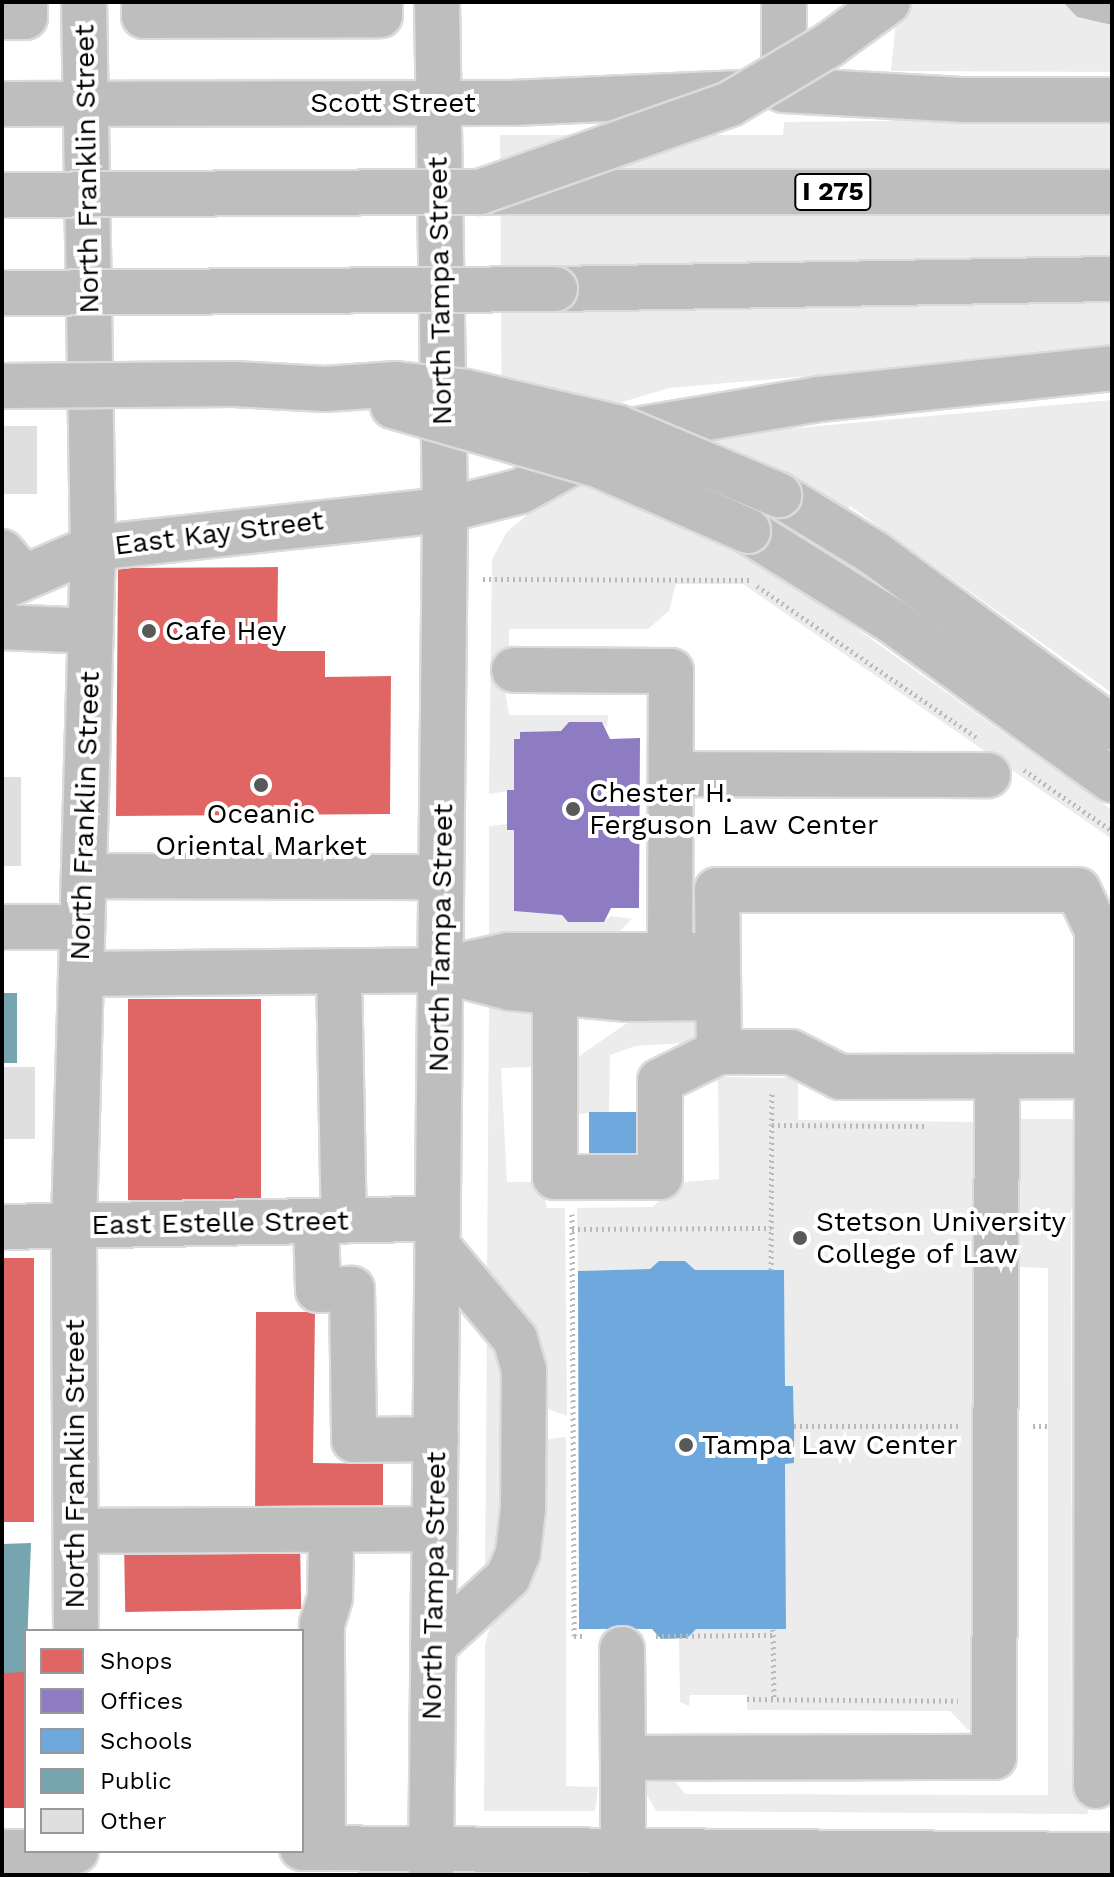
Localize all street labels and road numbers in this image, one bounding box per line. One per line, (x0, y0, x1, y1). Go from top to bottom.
street label: North Franklin Street (68, 24, 106, 314)
street label: Scott Street (310, 86, 476, 120)
street label: North Tampa Street (421, 156, 459, 426)
road number: I 275 (793, 170, 873, 214)
street label: East Kay Street (112, 503, 326, 563)
street label: North Franklin Street (63, 671, 107, 961)
street label: North Tampa Street (422, 803, 460, 1073)
street label: East Estelle Street (91, 1204, 349, 1242)
street label: North Franklin Street (58, 1319, 92, 1609)
street label: North Tampa Street (415, 1451, 453, 1721)

